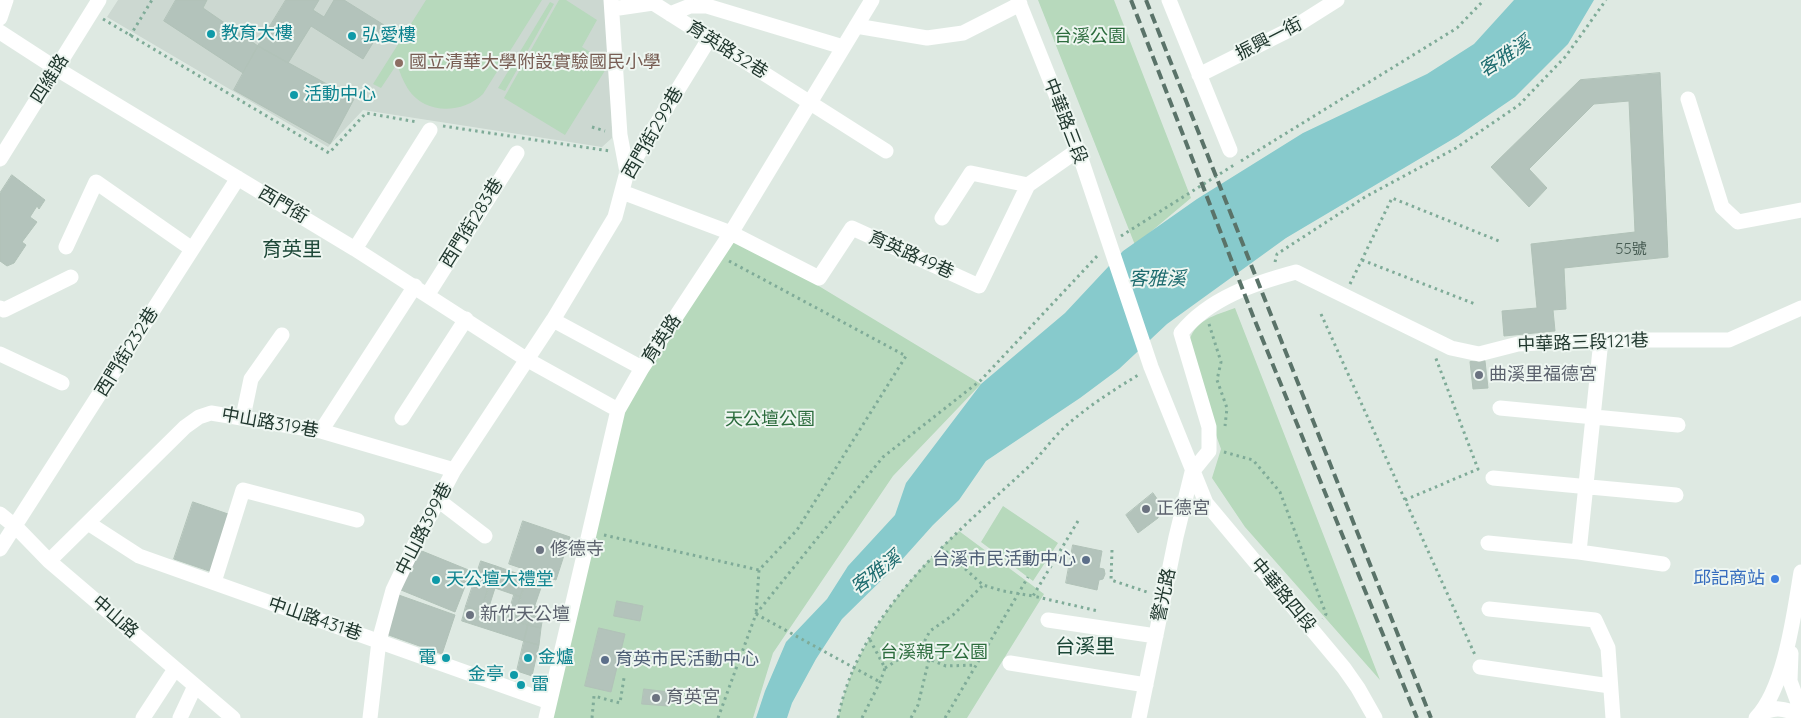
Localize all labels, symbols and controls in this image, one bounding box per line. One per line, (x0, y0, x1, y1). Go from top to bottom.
street label: 振興一街 (1232, 13, 1306, 65)
street label: 育英路32巷 (683, 17, 771, 83)
place label: 教育大樓 (221, 23, 293, 45)
place label: 弘愛樓 (362, 25, 416, 47)
park label: 台溪公園 (1054, 26, 1126, 48)
marker: 教育大樓 (205, 28, 217, 40)
marker: 弘愛樓 (346, 30, 358, 42)
water label: 客雅溪 (1475, 32, 1535, 82)
street label: 四維路 (27, 50, 73, 108)
place label: 國立清華大學附設實驗國民小學 (409, 52, 661, 74)
marker: 國立清華大學附設實驗國民小學 (393, 57, 405, 69)
street label: 中華路三段 (1039, 75, 1091, 167)
street label: 西門街299巷 (618, 83, 688, 183)
place label: 活動中心 (304, 84, 376, 106)
marker: 活動中心 (288, 89, 300, 101)
street label: 西門街283巷 (436, 174, 508, 272)
street label: 西門街 (254, 182, 312, 228)
street label: 育英路49巷 (865, 227, 957, 283)
district label: 育英里 (262, 238, 322, 262)
house number: 55號 (1615, 240, 1647, 258)
water label: 客雅溪 (1129, 268, 1185, 290)
street label: 西門街232巷 (91, 303, 163, 401)
street label: 育英路 (638, 310, 686, 368)
street label: 中華路三段121巷 (1517, 330, 1649, 356)
place label: 曲溪里福德宮 (1489, 364, 1597, 386)
marker: 曲溪里福德宮 (1473, 369, 1485, 381)
street label: 中山路319巷 (220, 404, 320, 442)
park label: 天公壇公園 (725, 409, 815, 431)
street label: 中山路399巷 (391, 479, 457, 579)
place label: 正德宮 (1156, 498, 1210, 520)
marker: 正德宮 (1140, 503, 1152, 515)
place label: 修德寺 (550, 539, 604, 561)
marker: 修德寺 (534, 544, 546, 556)
water label: 客雅溪 (846, 547, 906, 599)
place label: 台溪市民活動中心 (932, 549, 1076, 571)
marker: 台溪市民活動中心 (1080, 554, 1092, 566)
street label: 中華路四段 (1246, 554, 1320, 636)
street label: 警光路 (1148, 566, 1180, 624)
place label: 邱記商站 (1693, 568, 1765, 590)
place label: 天公壇大禮堂 (446, 569, 554, 591)
marker: 邱記商站 (1769, 573, 1781, 585)
marker: 天公壇大禮堂 (430, 574, 442, 586)
street label: 中山路 (88, 591, 142, 643)
street label: 中山路431巷 (265, 593, 365, 645)
place label: 新竹天公壇 (480, 604, 570, 626)
marker: 新竹天公壇 (464, 609, 476, 621)
district label: 台溪里 (1055, 635, 1115, 659)
park label: 台溪親子公園 (880, 642, 988, 664)
place label: 電 (418, 647, 436, 669)
place label: 金爐 (538, 647, 574, 669)
place label: 育英市民活動中心 (615, 649, 759, 671)
marker: 電 (440, 652, 452, 664)
marker: 金爐 (522, 652, 534, 664)
marker: 育英市民活動中心 (599, 654, 611, 666)
place label: 金亭 (468, 664, 504, 686)
marker: 金亭 (508, 669, 520, 681)
place label: 雷 (531, 674, 549, 696)
marker: 雷 (515, 679, 527, 691)
place label: 育英宮 (666, 687, 720, 709)
marker: 育英宮 (650, 692, 662, 704)

